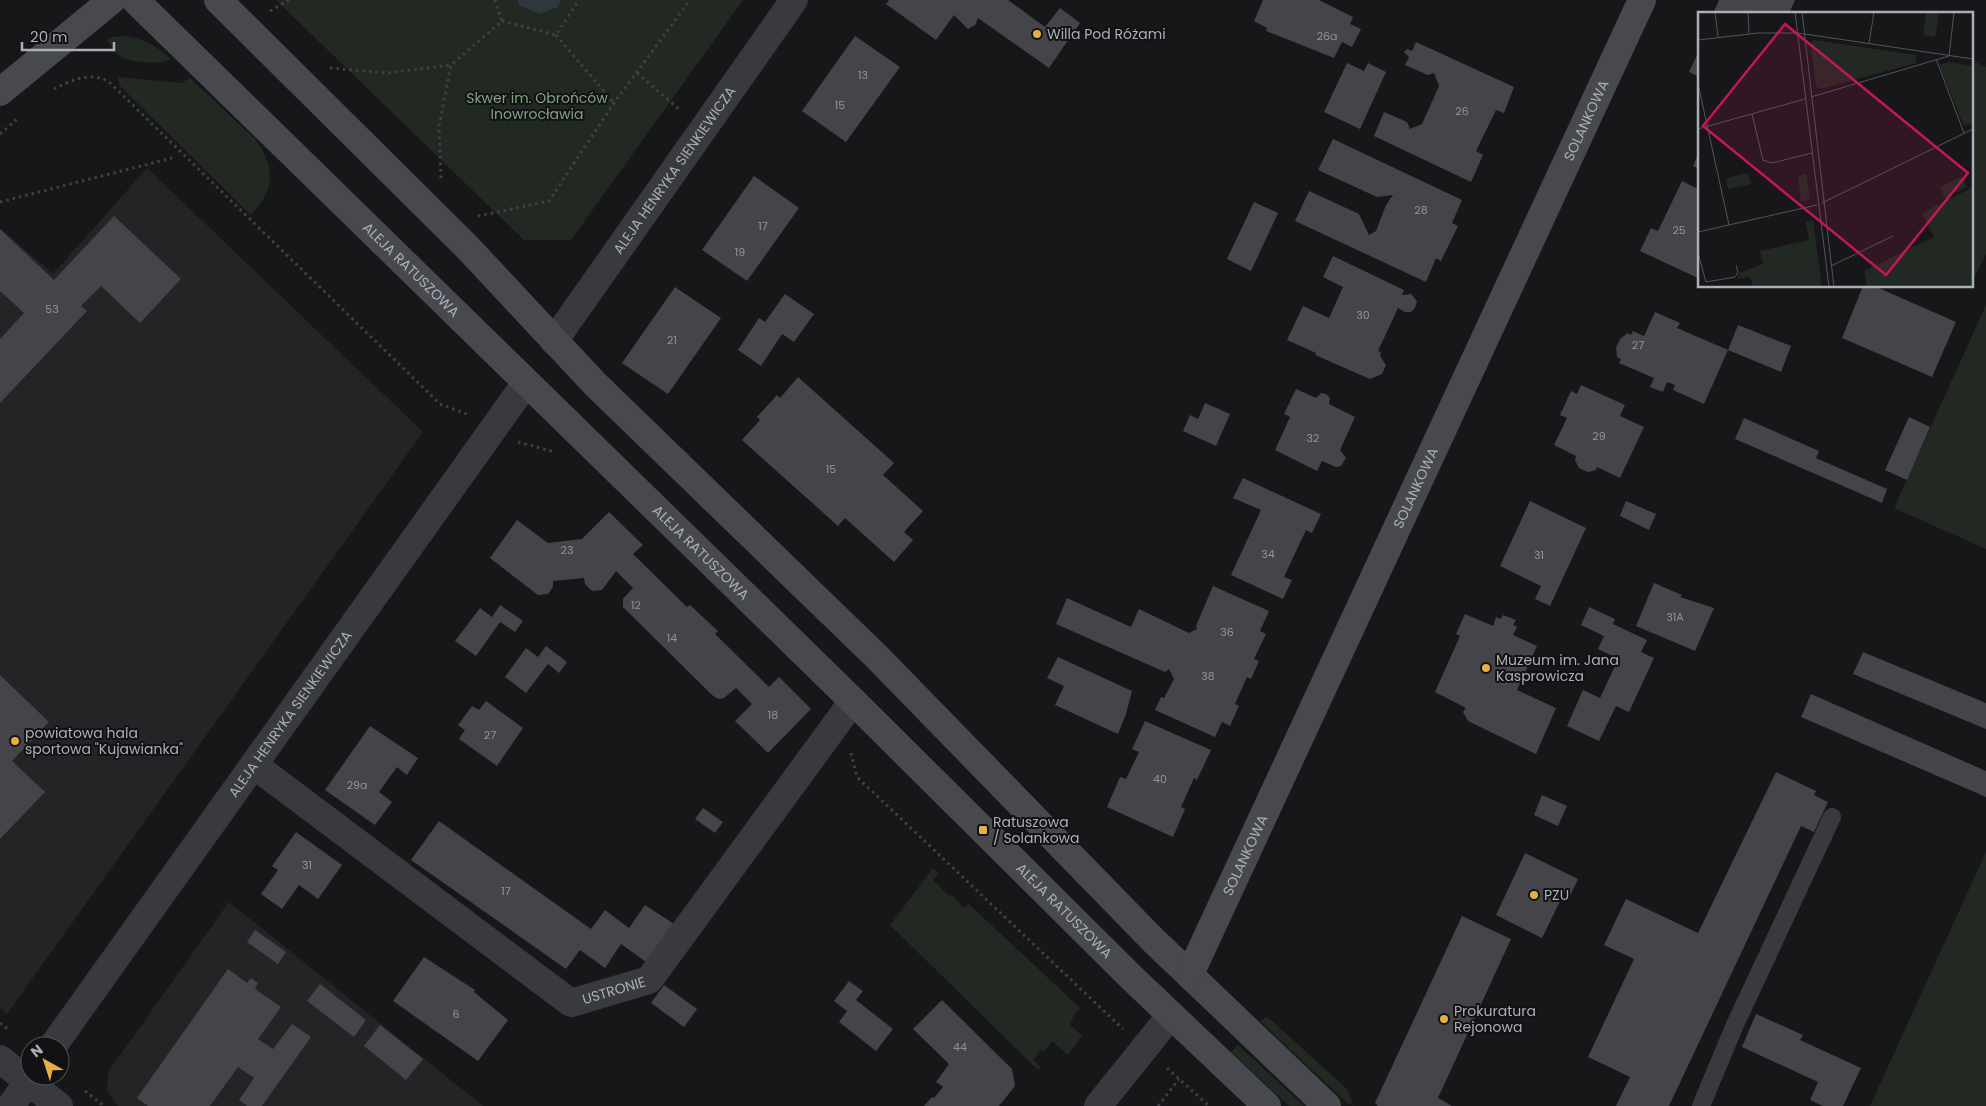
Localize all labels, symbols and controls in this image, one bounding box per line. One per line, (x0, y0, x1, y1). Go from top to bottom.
inset map (1698, 12, 1974, 288)
scale bar (22, 20, 115, 52)
place label: Willa Pod Różami (1047, 24, 1166, 44)
text: 20 m (30, 26, 68, 47)
marker: Willa Pod Różami (1031, 28, 1043, 40)
house number: 26a (1317, 28, 1337, 44)
house number: 13 (858, 67, 868, 83)
street label: SOLANKOWA (1559, 77, 1614, 164)
street label: ALEJA HENRYKA SIENKIEWICZA (608, 82, 740, 258)
park label: Skwer im. Obrońców Inowrocławia (466, 88, 608, 124)
house number: 15 (835, 97, 845, 113)
house number: 26 (1455, 103, 1469, 119)
house number: 28 (1414, 202, 1428, 218)
street label: ALEJA RATUSZOWA (358, 218, 464, 322)
house number: 17 (758, 218, 768, 234)
house number: 25 (1672, 222, 1686, 238)
house number: 19 (735, 244, 745, 260)
house number: 53 (45, 301, 59, 317)
house number: 30 (1356, 307, 1370, 323)
house number: 21 (667, 332, 677, 348)
house number: 27 (1632, 337, 1644, 353)
house number: 29 (1592, 428, 1606, 444)
house number: 32 (1307, 430, 1319, 446)
street label: SOLANKOWA (1388, 444, 1443, 532)
house number: 15 (826, 461, 836, 477)
street label: ALEJA RATUSZOWA (648, 501, 754, 605)
house number: 23 (561, 542, 573, 558)
house number: 34 (1261, 546, 1275, 562)
house number: 31 (1534, 547, 1544, 563)
house number: 12 (631, 597, 641, 613)
house number: 31A (1666, 609, 1684, 625)
house number: 36 (1220, 624, 1234, 640)
street label: ALEJA HENRYKA SIENKIEWICZA (223, 626, 356, 801)
house number: 14 (667, 630, 677, 646)
place label: Muzeum im. Jana Kasprowicza (1496, 650, 1619, 686)
marker: Muzeum im. Jana Kasprowicza (1480, 662, 1492, 674)
house number: 38 (1201, 668, 1215, 684)
house number: 18 (768, 707, 778, 723)
place label: powiatowa hala sportowa "Kujawianka" (25, 723, 183, 759)
house number: 27 (484, 727, 496, 743)
marker: powiatowa hala sportowa "Kujawianka" (9, 735, 21, 747)
house number: 40 (1153, 771, 1167, 787)
house number: 29a (347, 777, 367, 793)
street label: SOLANKOWA (1218, 811, 1273, 899)
place label: Ratuszowa / Solankowa (993, 812, 1080, 848)
marker: Ratuszowa / Solankowa (977, 824, 989, 836)
house number: 31 (302, 857, 312, 873)
street label: ALEJA RATUSZOWA (1012, 858, 1117, 963)
house number: 17 (501, 883, 511, 899)
place label: PZU (1544, 885, 1569, 905)
marker: PZU (1528, 889, 1540, 901)
street label: USTRONIE (580, 972, 648, 1009)
place label: Prokuratura Rejonowa (1454, 1001, 1536, 1037)
house number: 6 (453, 1006, 460, 1022)
marker: Prokuratura Rejonowa (1438, 1013, 1450, 1025)
north arrow (20, 1036, 70, 1086)
house number: 44 (953, 1039, 967, 1055)
text: N (26, 1040, 47, 1062)

